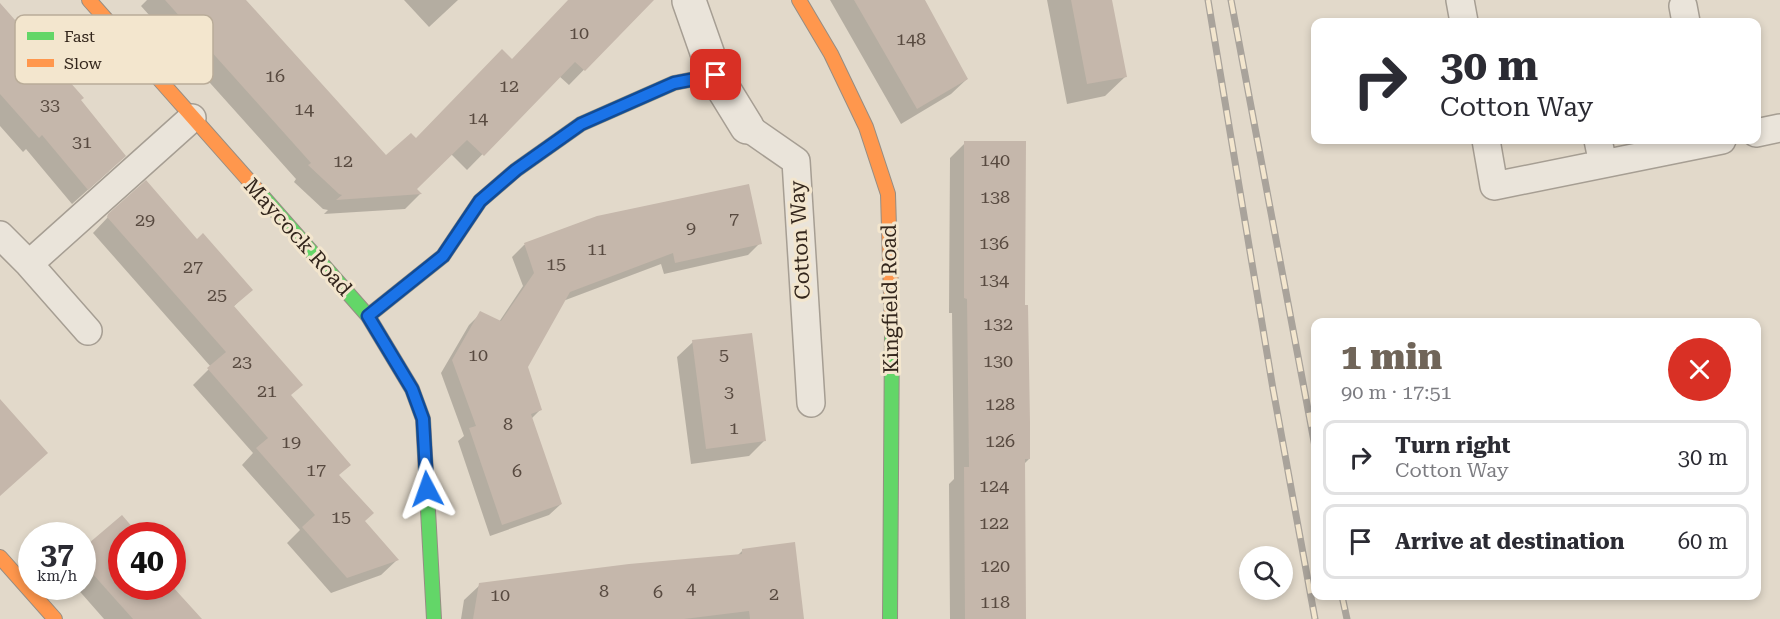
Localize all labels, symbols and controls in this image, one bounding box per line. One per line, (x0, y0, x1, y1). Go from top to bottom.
legend (15, 15, 213, 84)
house number: 10 (569, 22, 589, 43)
text: Fast (64, 27, 95, 46)
house number: 148 (896, 28, 926, 49)
text: 30 m (1440, 41, 1538, 90)
icon: right (1341, 42, 1419, 120)
pin (690, 49, 741, 100)
text: Slow (64, 54, 102, 73)
icon: arrive (699, 58, 732, 91)
house number: 16 (265, 65, 285, 86)
house number: 12 (499, 75, 519, 96)
text: Cotton Way (1440, 91, 1593, 123)
house number: 33 (40, 94, 60, 115)
house number: 14 (294, 98, 314, 119)
house number: 14 (468, 107, 488, 128)
house number: 31 (72, 131, 92, 152)
house number: 140 (980, 149, 1010, 170)
house number: 12 (333, 150, 353, 171)
street label: Maycock Road (239, 174, 357, 301)
street label: Cotton Way (785, 179, 815, 300)
house number: 138 (980, 186, 1010, 207)
house number: 7 (729, 208, 739, 229)
house number: 29 (135, 209, 155, 230)
house number: 9 (686, 217, 696, 238)
street label: Kingfield Road (877, 223, 903, 374)
house number: 136 (979, 232, 1009, 253)
house number: 11 (587, 238, 607, 259)
house number: 15 (546, 253, 566, 274)
house number: 27 (183, 256, 203, 277)
house number: 134 (979, 269, 1009, 290)
house number: 25 (207, 284, 227, 305)
house number: 132 (983, 313, 1013, 334)
text: 1 min (1341, 336, 1442, 378)
button: close (1668, 338, 1731, 401)
house number: 10 (468, 344, 488, 365)
house number: 5 (719, 344, 729, 365)
house number: 130 (983, 350, 1013, 371)
house number: 23 (232, 351, 252, 372)
house number: 21 (257, 380, 277, 401)
text: 90 m · 17:51 (1341, 380, 1452, 404)
house number: 3 (724, 381, 734, 402)
house number: 128 (985, 393, 1015, 414)
house number: 8 (503, 413, 513, 434)
house number: 1 (729, 417, 739, 438)
house number: 126 (985, 430, 1015, 451)
house number: 19 (281, 431, 301, 452)
text: Turn right (1395, 433, 1510, 458)
icon: right (1344, 441, 1377, 474)
text: 30 m (1678, 445, 1728, 470)
position arrow (395, 457, 459, 521)
text: Cotton Way (1395, 458, 1509, 482)
house number: 17 (306, 459, 326, 480)
house number: 6 (512, 460, 522, 481)
house number: 124 (979, 475, 1009, 496)
house number: 15 (331, 506, 351, 527)
house number: 122 (979, 512, 1009, 533)
speed limit sign: 40 (108, 522, 186, 600)
icon: arrive (1344, 525, 1377, 558)
text: Arrive at destination (1395, 529, 1624, 554)
text: 60 m (1678, 529, 1728, 554)
text: 37 (40, 536, 74, 571)
map controls (1239, 546, 1293, 600)
button: search (1239, 546, 1293, 600)
house number: 120 (980, 555, 1010, 576)
text: km/h (37, 567, 77, 585)
house number: 4 (686, 577, 696, 598)
house number: 8 (599, 580, 609, 601)
house number: 6 (653, 581, 663, 602)
house number: 2 (769, 583, 779, 604)
house number: 10 (490, 584, 510, 605)
house number: 118 (980, 591, 1010, 612)

